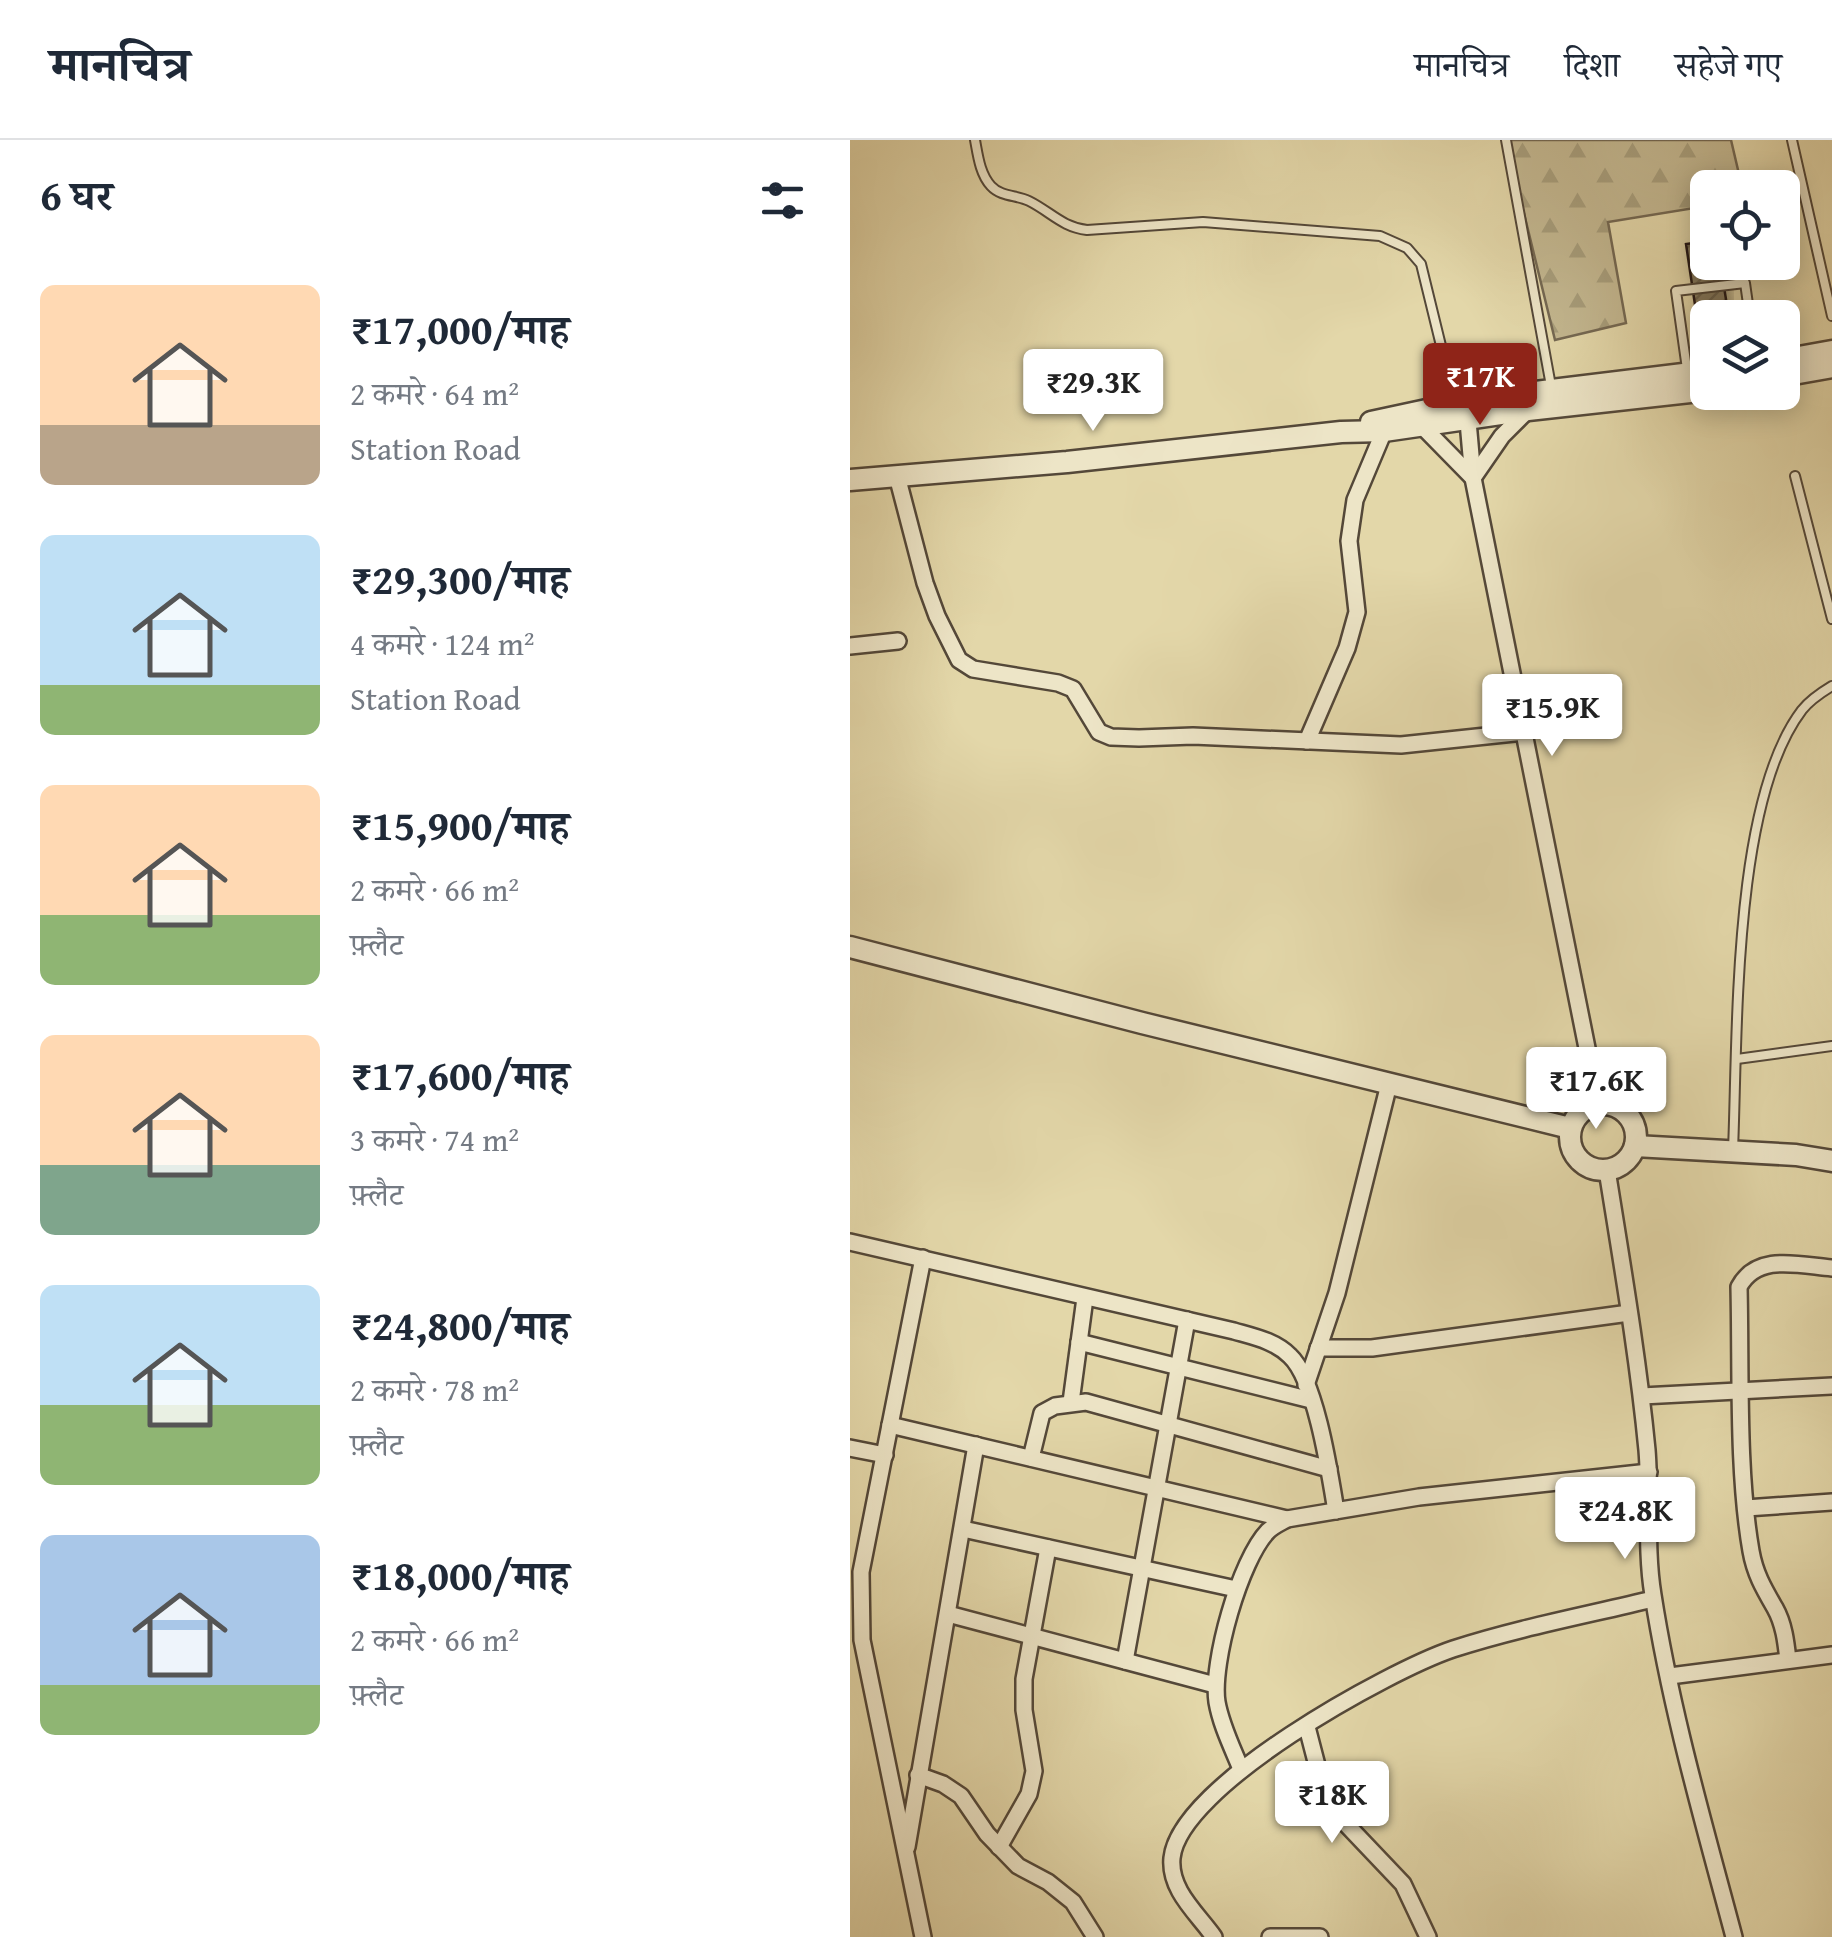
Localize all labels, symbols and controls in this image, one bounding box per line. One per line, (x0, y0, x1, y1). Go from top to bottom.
text: मानचित्र (50, 28, 190, 99)
text: मानचित्र (1414, 39, 1509, 90)
text: दिशा (1564, 39, 1620, 90)
text: सहेजे गए (1675, 39, 1782, 90)
text: 6 घर (40, 164, 113, 225)
map controls (1690, 170, 1800, 410)
button: locate (1690, 170, 1800, 280)
icon: filters (755, 173, 810, 228)
text: ₹17,000/माह (350, 298, 569, 359)
button: layers (1690, 300, 1800, 410)
icon: home (120, 325, 240, 445)
pin: ₹17K (1421, 343, 1539, 428)
pin: ₹29.3K (1012, 349, 1174, 434)
text: ₹17K (1445, 352, 1515, 399)
text: ₹29.3K (1045, 358, 1141, 405)
text: 2 कमरे · 64 m² (350, 370, 519, 417)
text: Station Road (350, 425, 521, 472)
text: ₹29,300/माह (350, 548, 569, 609)
icon: home (120, 575, 240, 695)
text: 4 कमरे · 124 m² (350, 620, 535, 667)
pin: ₹15.9K (1471, 674, 1633, 759)
text: Station Road (350, 675, 521, 722)
text: ₹15.9K (1504, 683, 1600, 730)
text: ₹15,900/माह (350, 794, 569, 855)
icon: home (120, 825, 240, 945)
text: 2 कमरे · 66 m² (350, 866, 519, 913)
text: फ़्लैट (350, 921, 403, 968)
text: ₹17,600/माह (350, 1044, 569, 1105)
pin: ₹17.6K (1515, 1047, 1677, 1132)
text: ₹17.6K (1548, 1056, 1644, 1103)
icon: home (120, 1075, 240, 1195)
text: 3 कमरे · 74 m² (350, 1116, 519, 1163)
text: फ़्लैट (350, 1171, 403, 1218)
text: ₹24,800/माह (350, 1294, 569, 1355)
icon: home (120, 1325, 240, 1445)
text: 2 कमरे · 78 m² (350, 1366, 519, 1413)
text: फ़्लैट (350, 1421, 403, 1468)
pin: ₹24.8K (1544, 1477, 1706, 1562)
text: ₹24.8K (1577, 1486, 1673, 1533)
text: ₹18,000/माह (350, 1544, 569, 1605)
icon: home (120, 1575, 240, 1695)
text: 2 कमरे · 66 m² (350, 1616, 519, 1663)
text: फ़्लैट (350, 1671, 403, 1718)
pin: ₹18K (1273, 1761, 1391, 1846)
text: ₹18K (1297, 1770, 1367, 1817)

